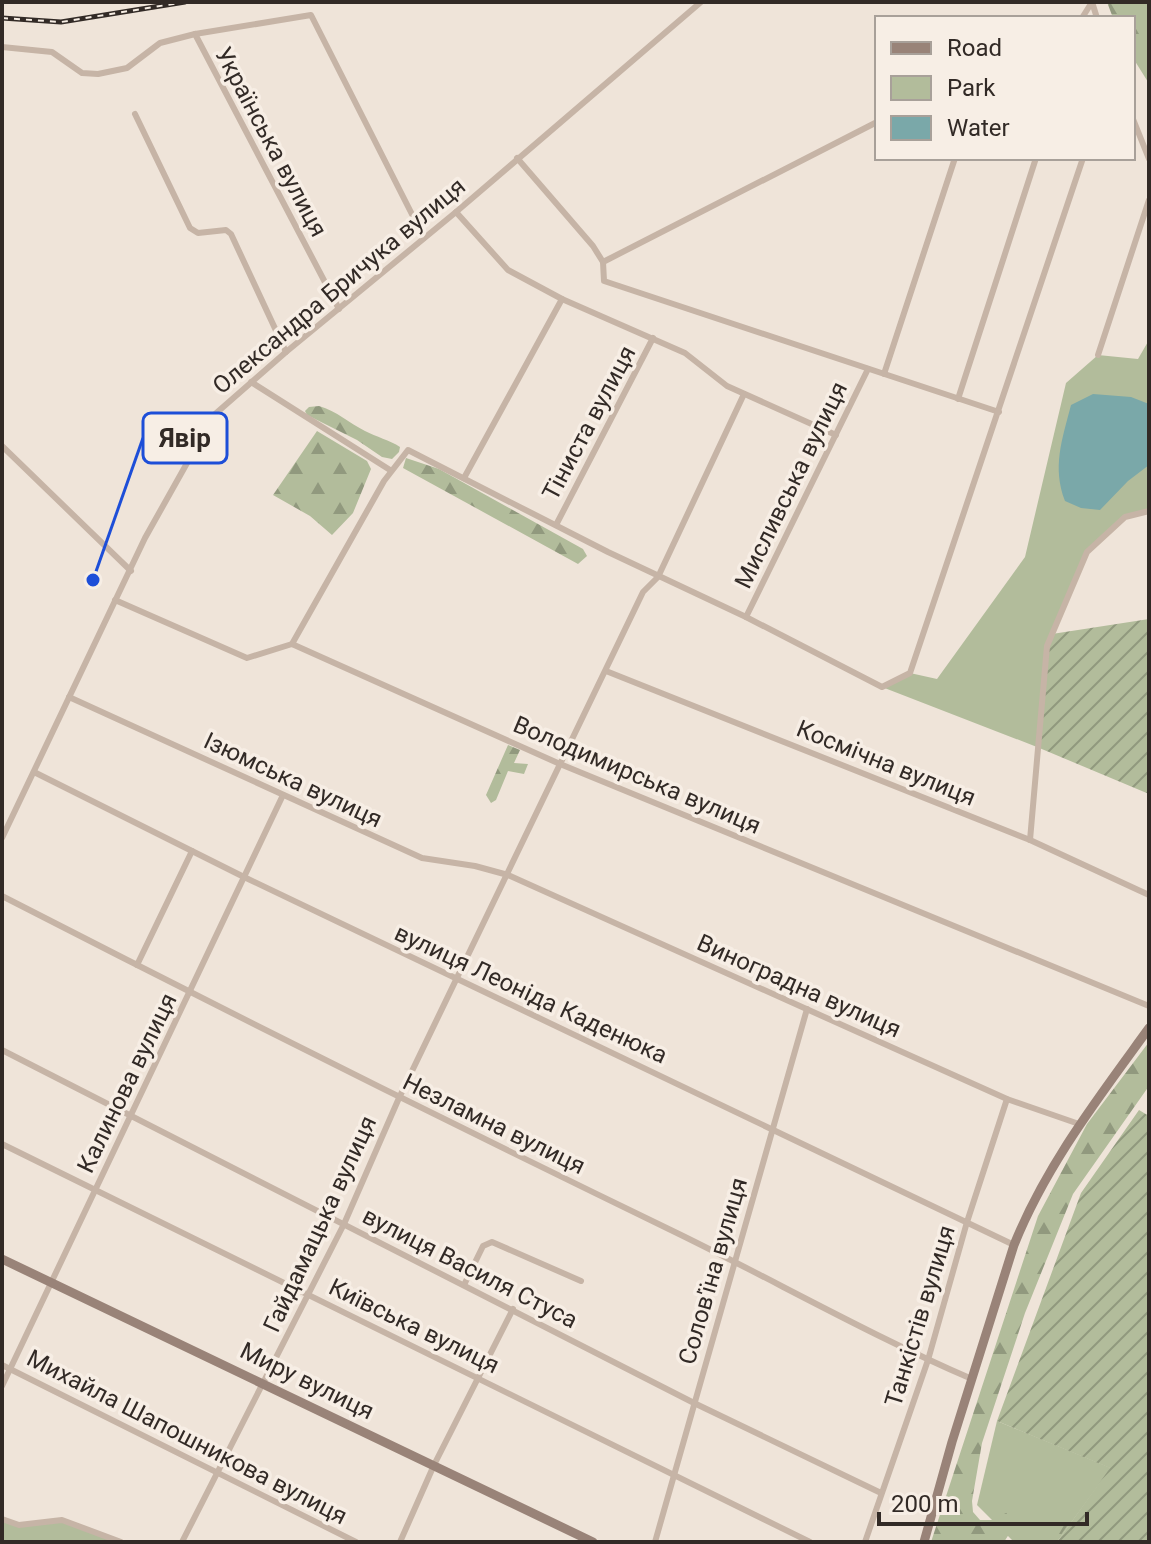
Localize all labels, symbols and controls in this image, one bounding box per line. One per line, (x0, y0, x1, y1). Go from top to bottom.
legend (875, 16, 1135, 160)
text: Road (947, 34, 1002, 62)
street label: Українська вулиця (209, 42, 333, 242)
text: Park (947, 74, 996, 102)
text: Water (947, 114, 1010, 142)
street label: Олександра Бричука вулиця (207, 172, 471, 400)
street label: Тіниста вулиця (537, 341, 641, 505)
street label: Мисливська вулиця (729, 377, 853, 593)
callout: Явiр (143, 413, 227, 463)
text: Явiр (158, 423, 211, 453)
street label: Володимирська вулиця (509, 710, 765, 840)
street label: Космічна вулиця (792, 714, 980, 812)
street label: Ізюмська вулиця (199, 726, 387, 834)
street label: вулиця Леоніда Каденюка (390, 918, 672, 1070)
street label: Виноградна вулиця (693, 928, 905, 1044)
street label: Калинова вулиця (71, 989, 183, 1177)
street label: Незламна вулиця (398, 1068, 590, 1180)
street label: Гайдамацька вулиця (258, 1112, 382, 1336)
street label: Солов'їна вулиця (673, 1174, 753, 1368)
street label: вулиця Василя Стуса (358, 1202, 582, 1334)
street label: Танкістів вулиця (879, 1222, 961, 1410)
street label: Київська вулиця (324, 1273, 504, 1379)
street label: Миру вулиця (236, 1337, 378, 1425)
street label: Михайла Шапошникова вулиця (22, 1344, 352, 1530)
scale bar (879, 1476, 1087, 1526)
text: 200 m (891, 1490, 958, 1518)

